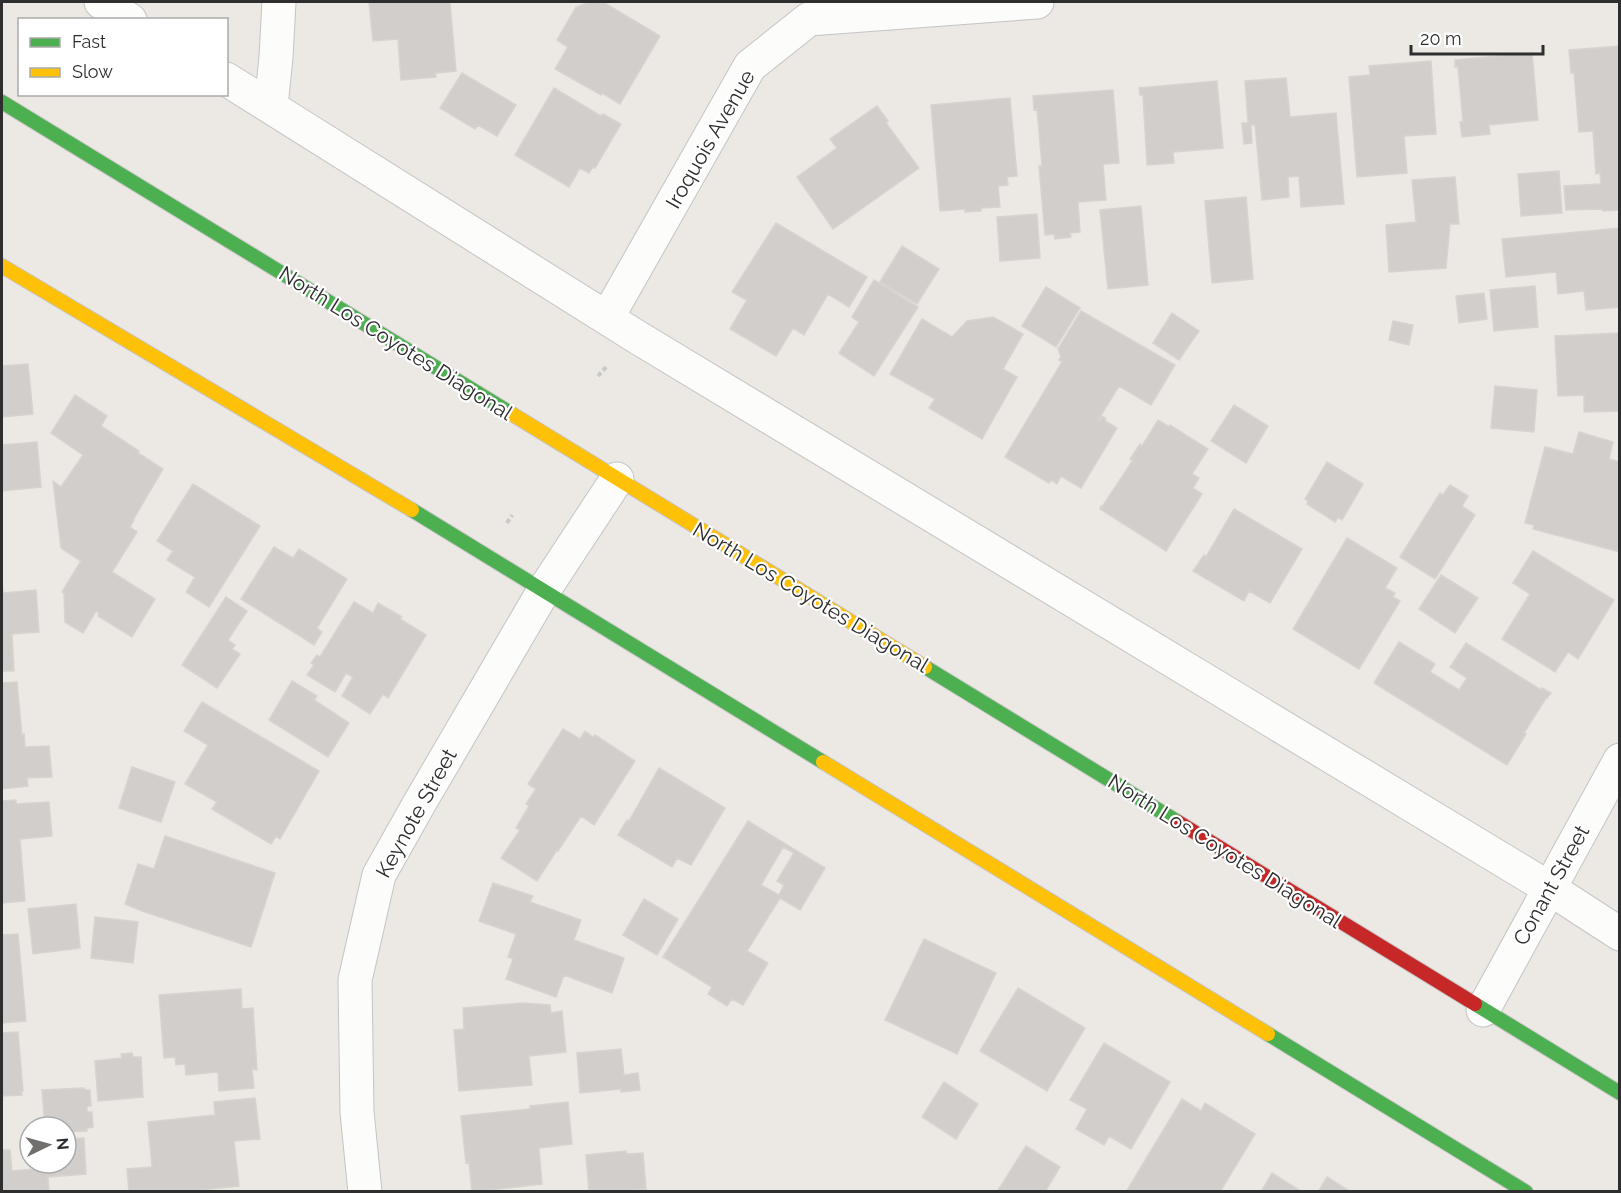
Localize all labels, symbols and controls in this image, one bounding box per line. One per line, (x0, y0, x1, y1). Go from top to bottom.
legend (18, 18, 228, 96)
scale bar (1411, 18, 1543, 56)
text: 20 m (1420, 28, 1462, 49)
text: Fast (72, 31, 106, 52)
text: Slow (72, 61, 113, 82)
street label: Iroquois Avenue (660, 65, 760, 213)
street label: North Los Coyotes Diagonal (274, 261, 518, 426)
street label: North Los Coyotes Diagonal (688, 517, 934, 678)
street label: Keynote Street (370, 744, 462, 882)
street label: North Los Coyotes Diagonal (1103, 769, 1347, 934)
street label: Conant Street (1508, 821, 1594, 949)
north arrow (18, 1115, 78, 1175)
text: N (52, 1137, 72, 1151)

